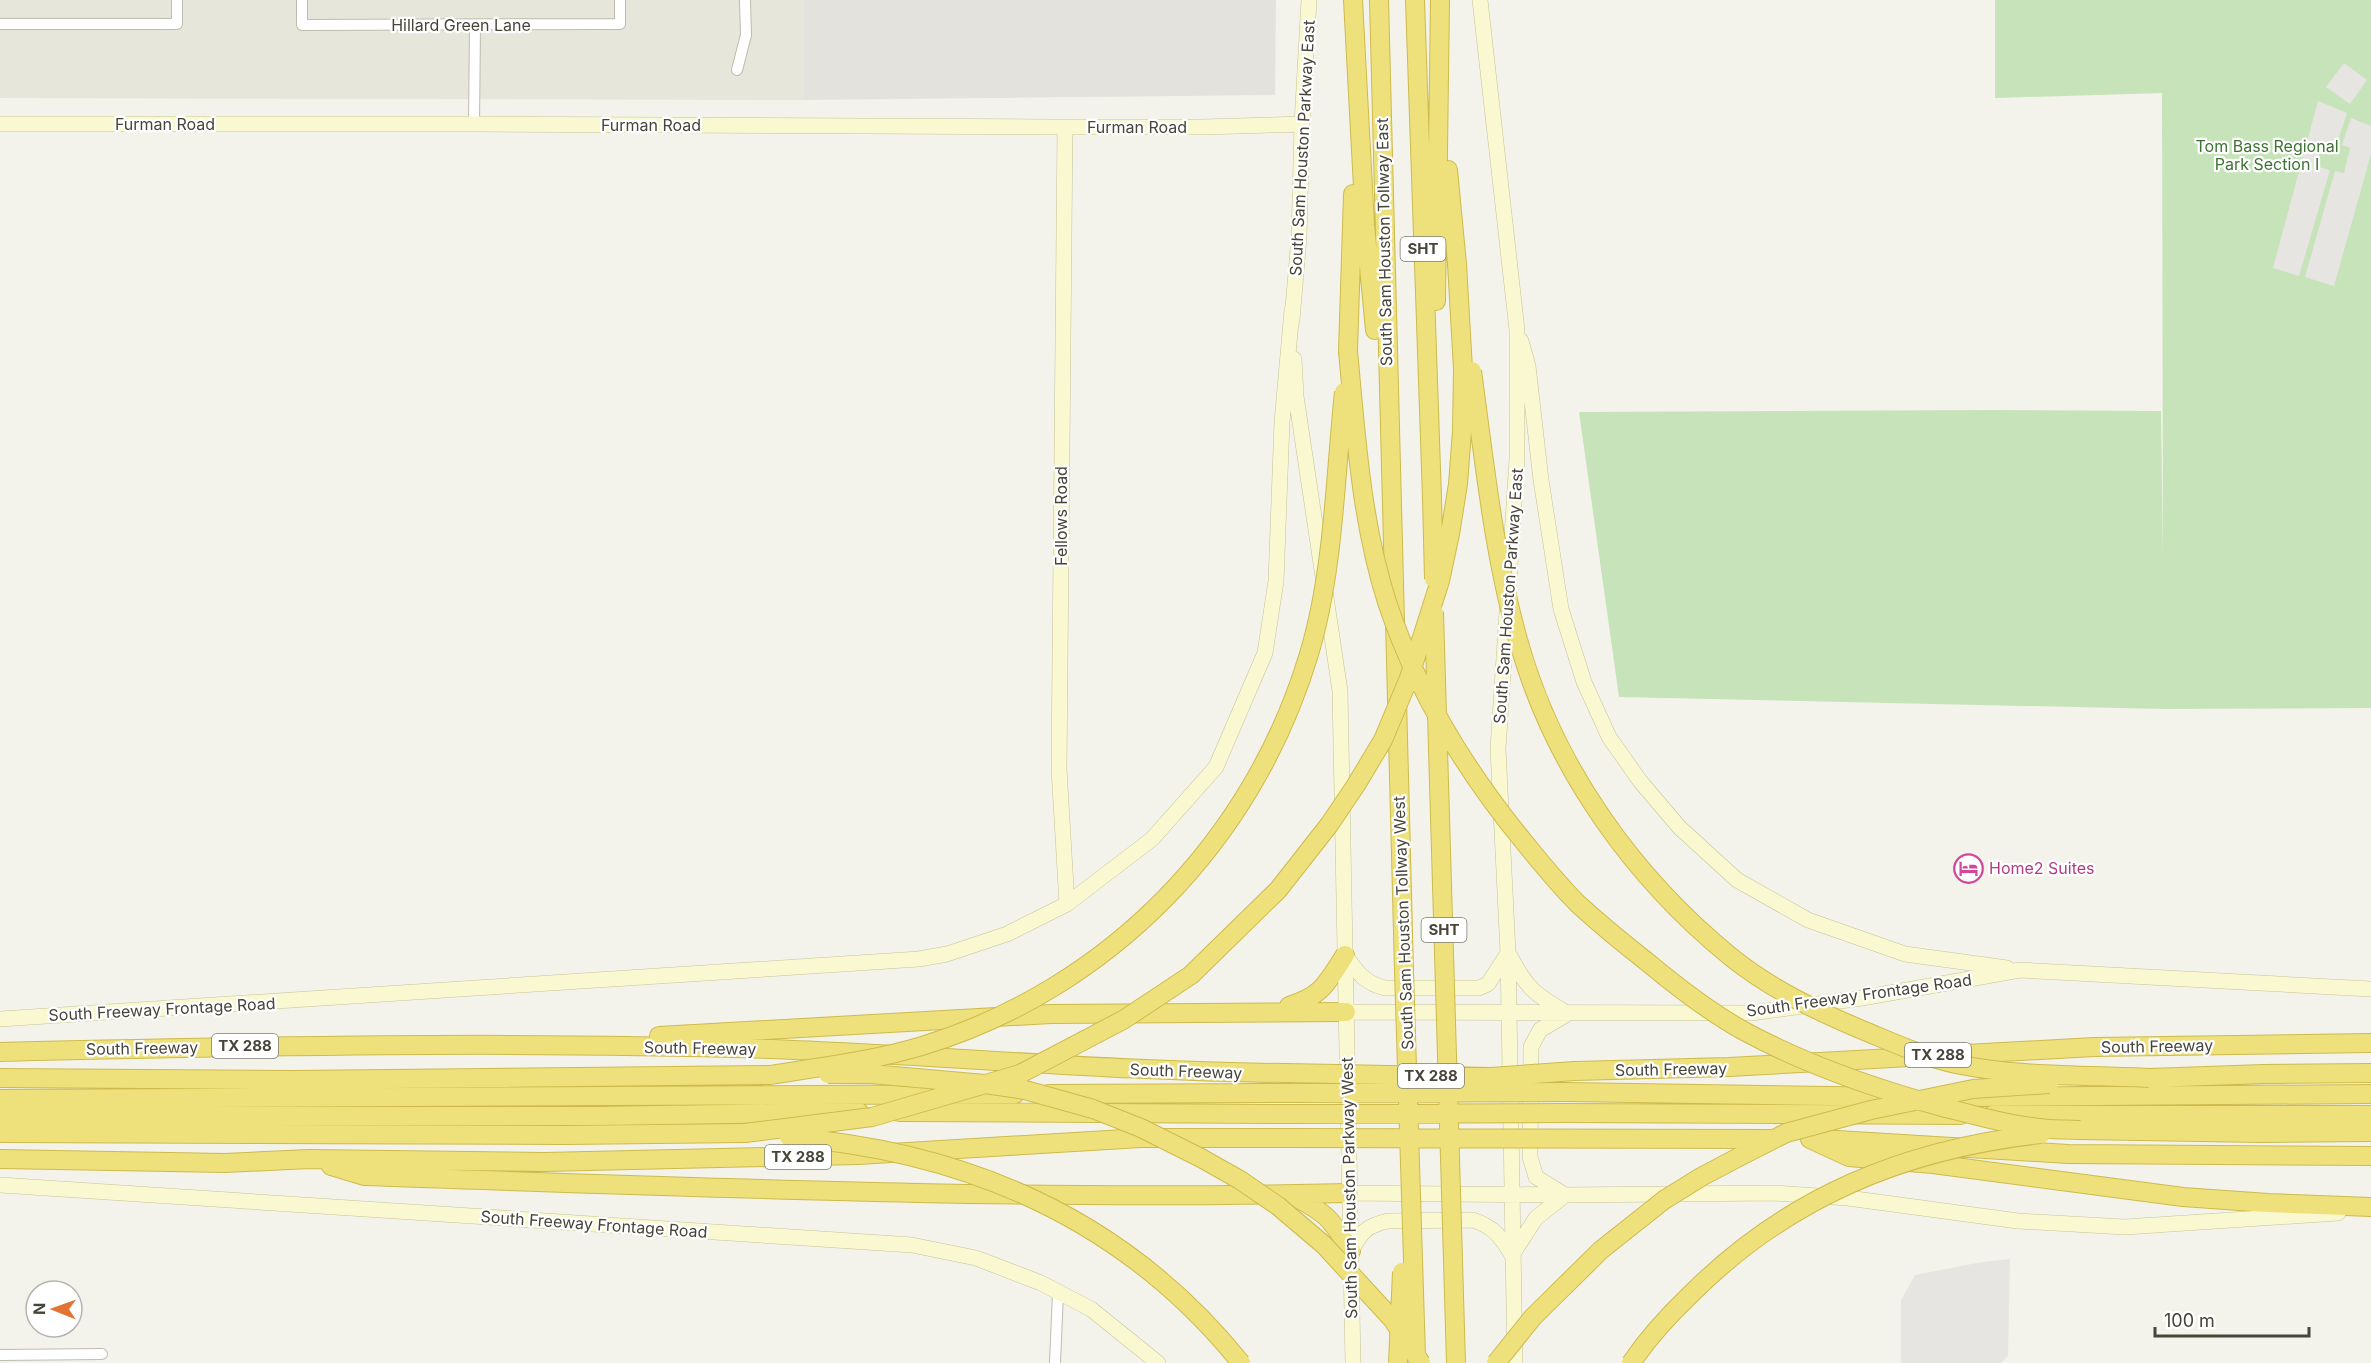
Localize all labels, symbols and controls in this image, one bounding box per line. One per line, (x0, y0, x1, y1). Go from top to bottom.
street label: Hillard Green Lane (391, 15, 531, 35)
street label: South Sam Houston Parkway East (1285, 20, 1319, 276)
street label: Furman Road (115, 114, 215, 134)
street label: Furman Road (601, 115, 701, 135)
street label: Furman Road (1087, 117, 1187, 137)
street label: South Sam Houston Tollway East (1372, 118, 1396, 366)
park label: Tom Bass Regional Park Section I (2195, 136, 2339, 174)
road number: SHT (1400, 237, 1446, 261)
street label: Fellows Road (1051, 466, 1071, 566)
street label: South Sam Houston Parkway East (1489, 468, 1527, 724)
street label: South Sam Houston Tollway West (1389, 796, 1417, 1050)
hotel icon: Home2 Suites (1952, 852, 1984, 884)
place label: Home2 Suites (1989, 858, 2095, 878)
road number: SHT (1422, 918, 1466, 942)
street label: South Freeway Frontage Road (1745, 969, 1973, 1021)
street label: South Freeway Frontage Road (48, 993, 276, 1025)
road number: TX 288 (212, 1034, 278, 1058)
street label: South Freeway (2101, 1035, 2213, 1057)
street label: South Freeway (86, 1037, 198, 1059)
street label: South Freeway (644, 1037, 756, 1059)
road number: TX 288 (1905, 1043, 1971, 1067)
street label: South Sam Houston Parkway West (1337, 1057, 1361, 1319)
street label: South Freeway (1615, 1058, 1727, 1080)
street label: South Freeway (1129, 1059, 1243, 1083)
road number: TX 288 (1398, 1064, 1464, 1088)
road number: TX 288 (765, 1145, 831, 1169)
street label: South Freeway Frontage Road (480, 1206, 708, 1242)
north arrow (24, 1279, 84, 1339)
scale bar (2155, 1300, 2310, 1338)
text: N (29, 1302, 49, 1315)
text: 100 m (2164, 1310, 2215, 1331)

